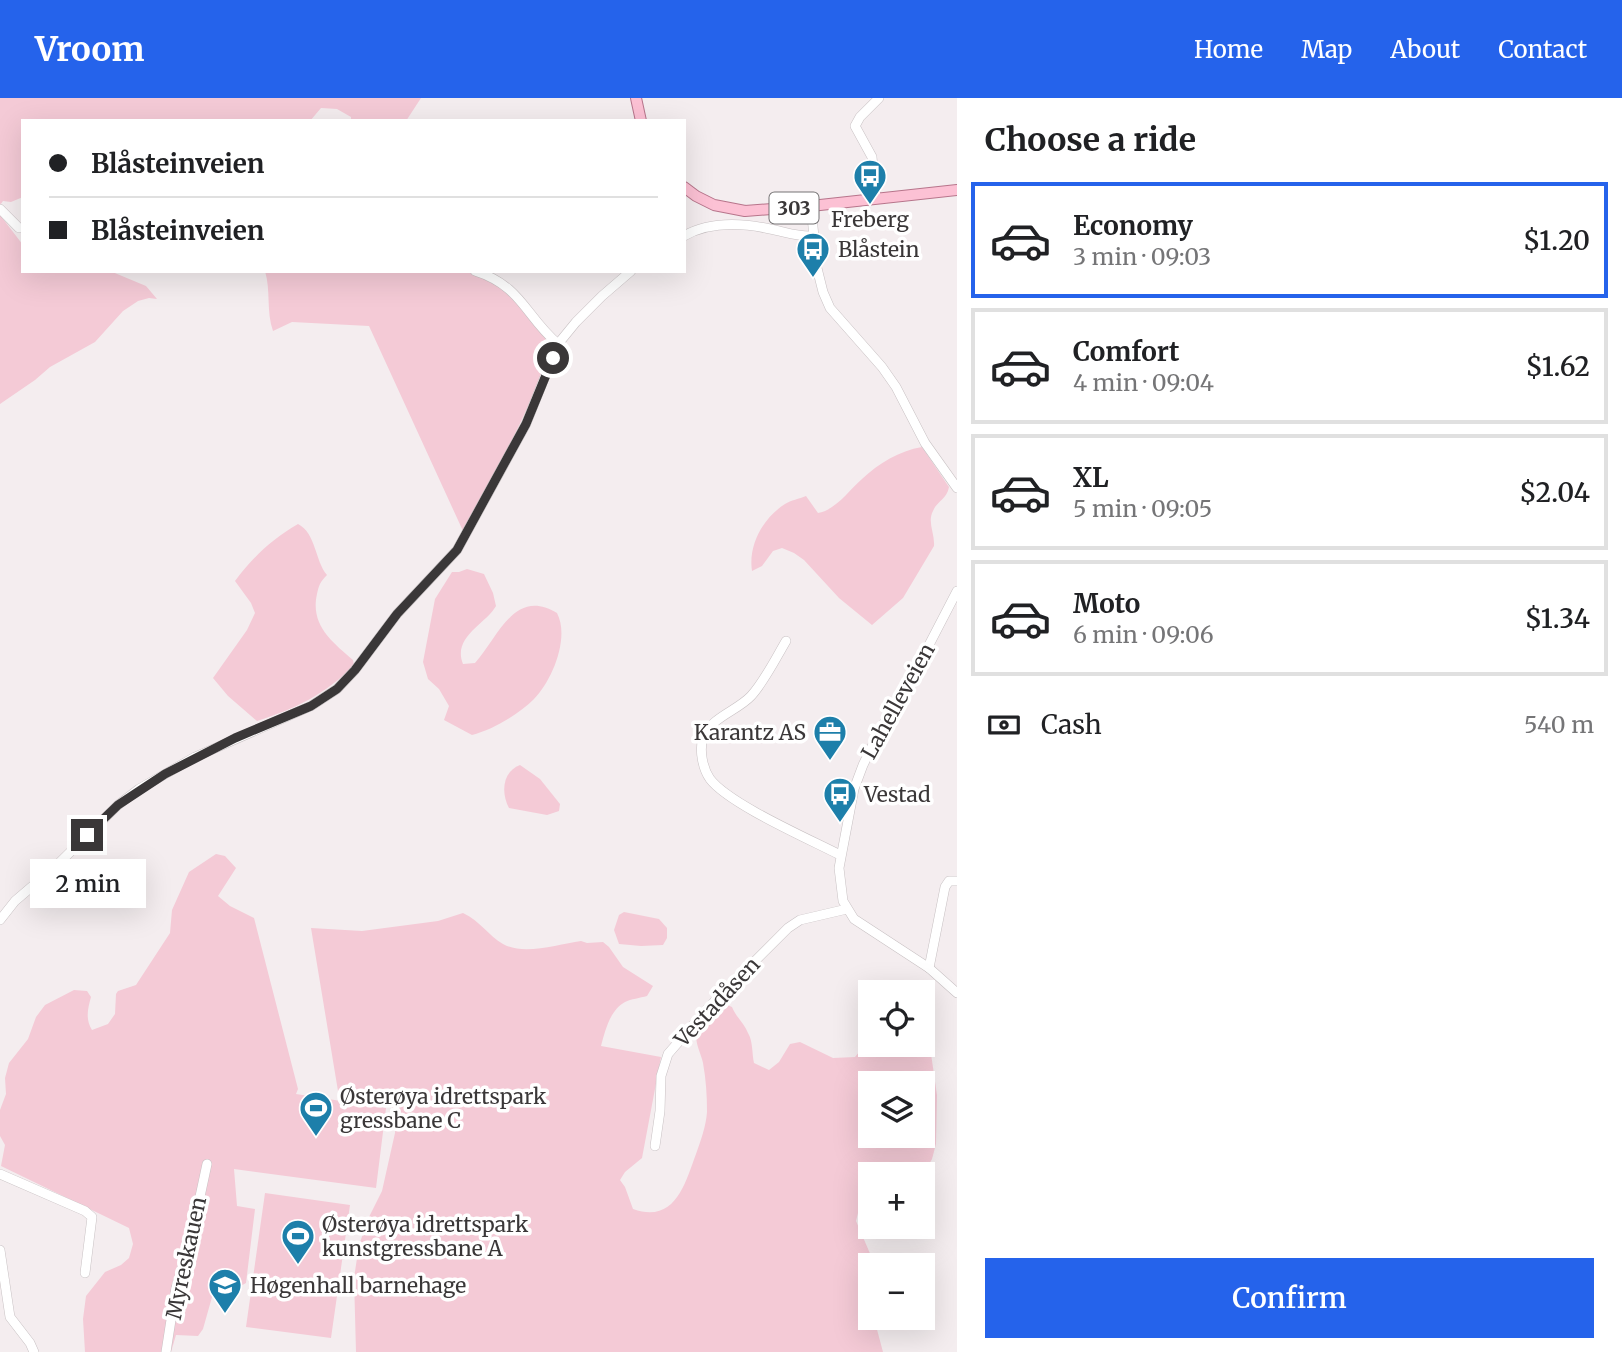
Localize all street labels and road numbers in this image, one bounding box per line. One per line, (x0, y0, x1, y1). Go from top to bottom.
road number: 303 (770, 192, 818, 223)
street label: Lahelleveien (855, 638, 941, 764)
street label: Vestadåsen (668, 951, 766, 1053)
street label: Myreskauen (160, 1194, 212, 1322)

